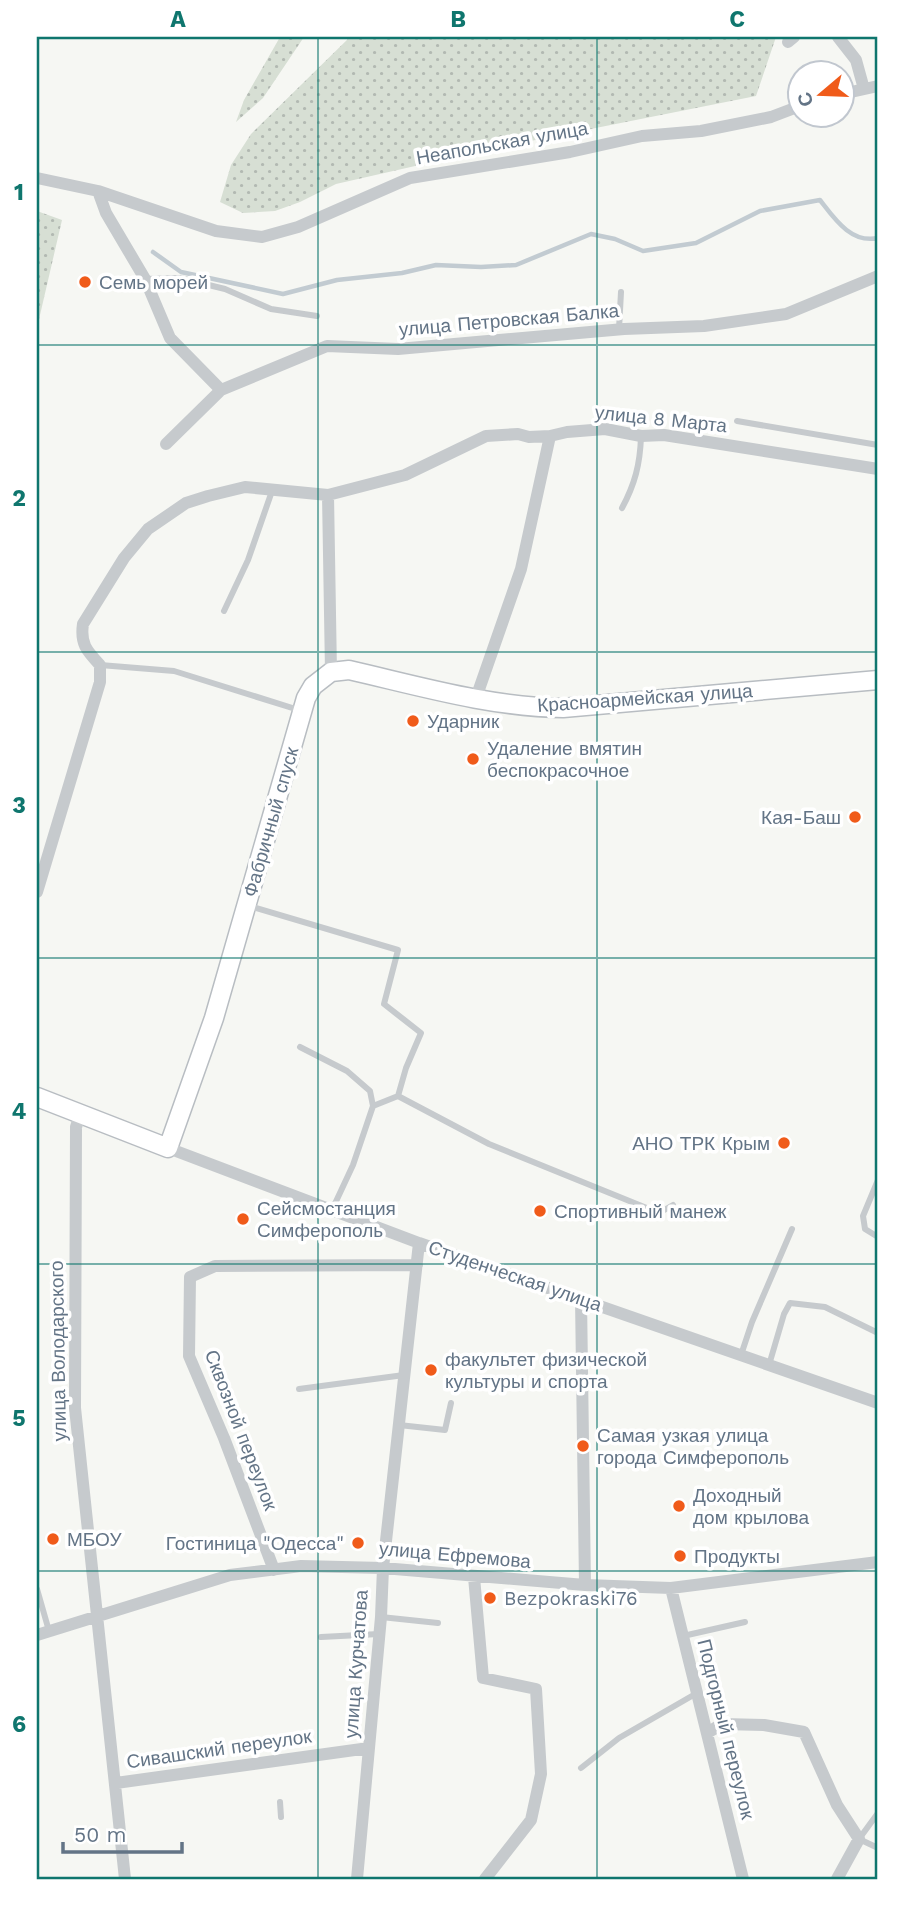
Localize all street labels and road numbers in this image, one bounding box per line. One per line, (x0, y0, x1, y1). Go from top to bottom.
street label: Неапольская улица (414, 116, 590, 169)
street label: улица Петровская Балка (398, 299, 621, 341)
street label: улица 8 Марта (594, 401, 729, 437)
street label: Красноармейская улица (536, 679, 754, 717)
street label: Фабричный спуск (239, 744, 304, 900)
street label: Студенческая улица (425, 1236, 605, 1317)
street label: улица Володарского (45, 1260, 71, 1442)
street label: Сквозной переулок (200, 1346, 282, 1514)
street label: улица Ефремова (378, 1537, 532, 1573)
street label: улица Курчатова (339, 1589, 373, 1739)
street label: Подгорный переулок (692, 1637, 760, 1822)
street label: Сивашский переулок (125, 1725, 314, 1773)

